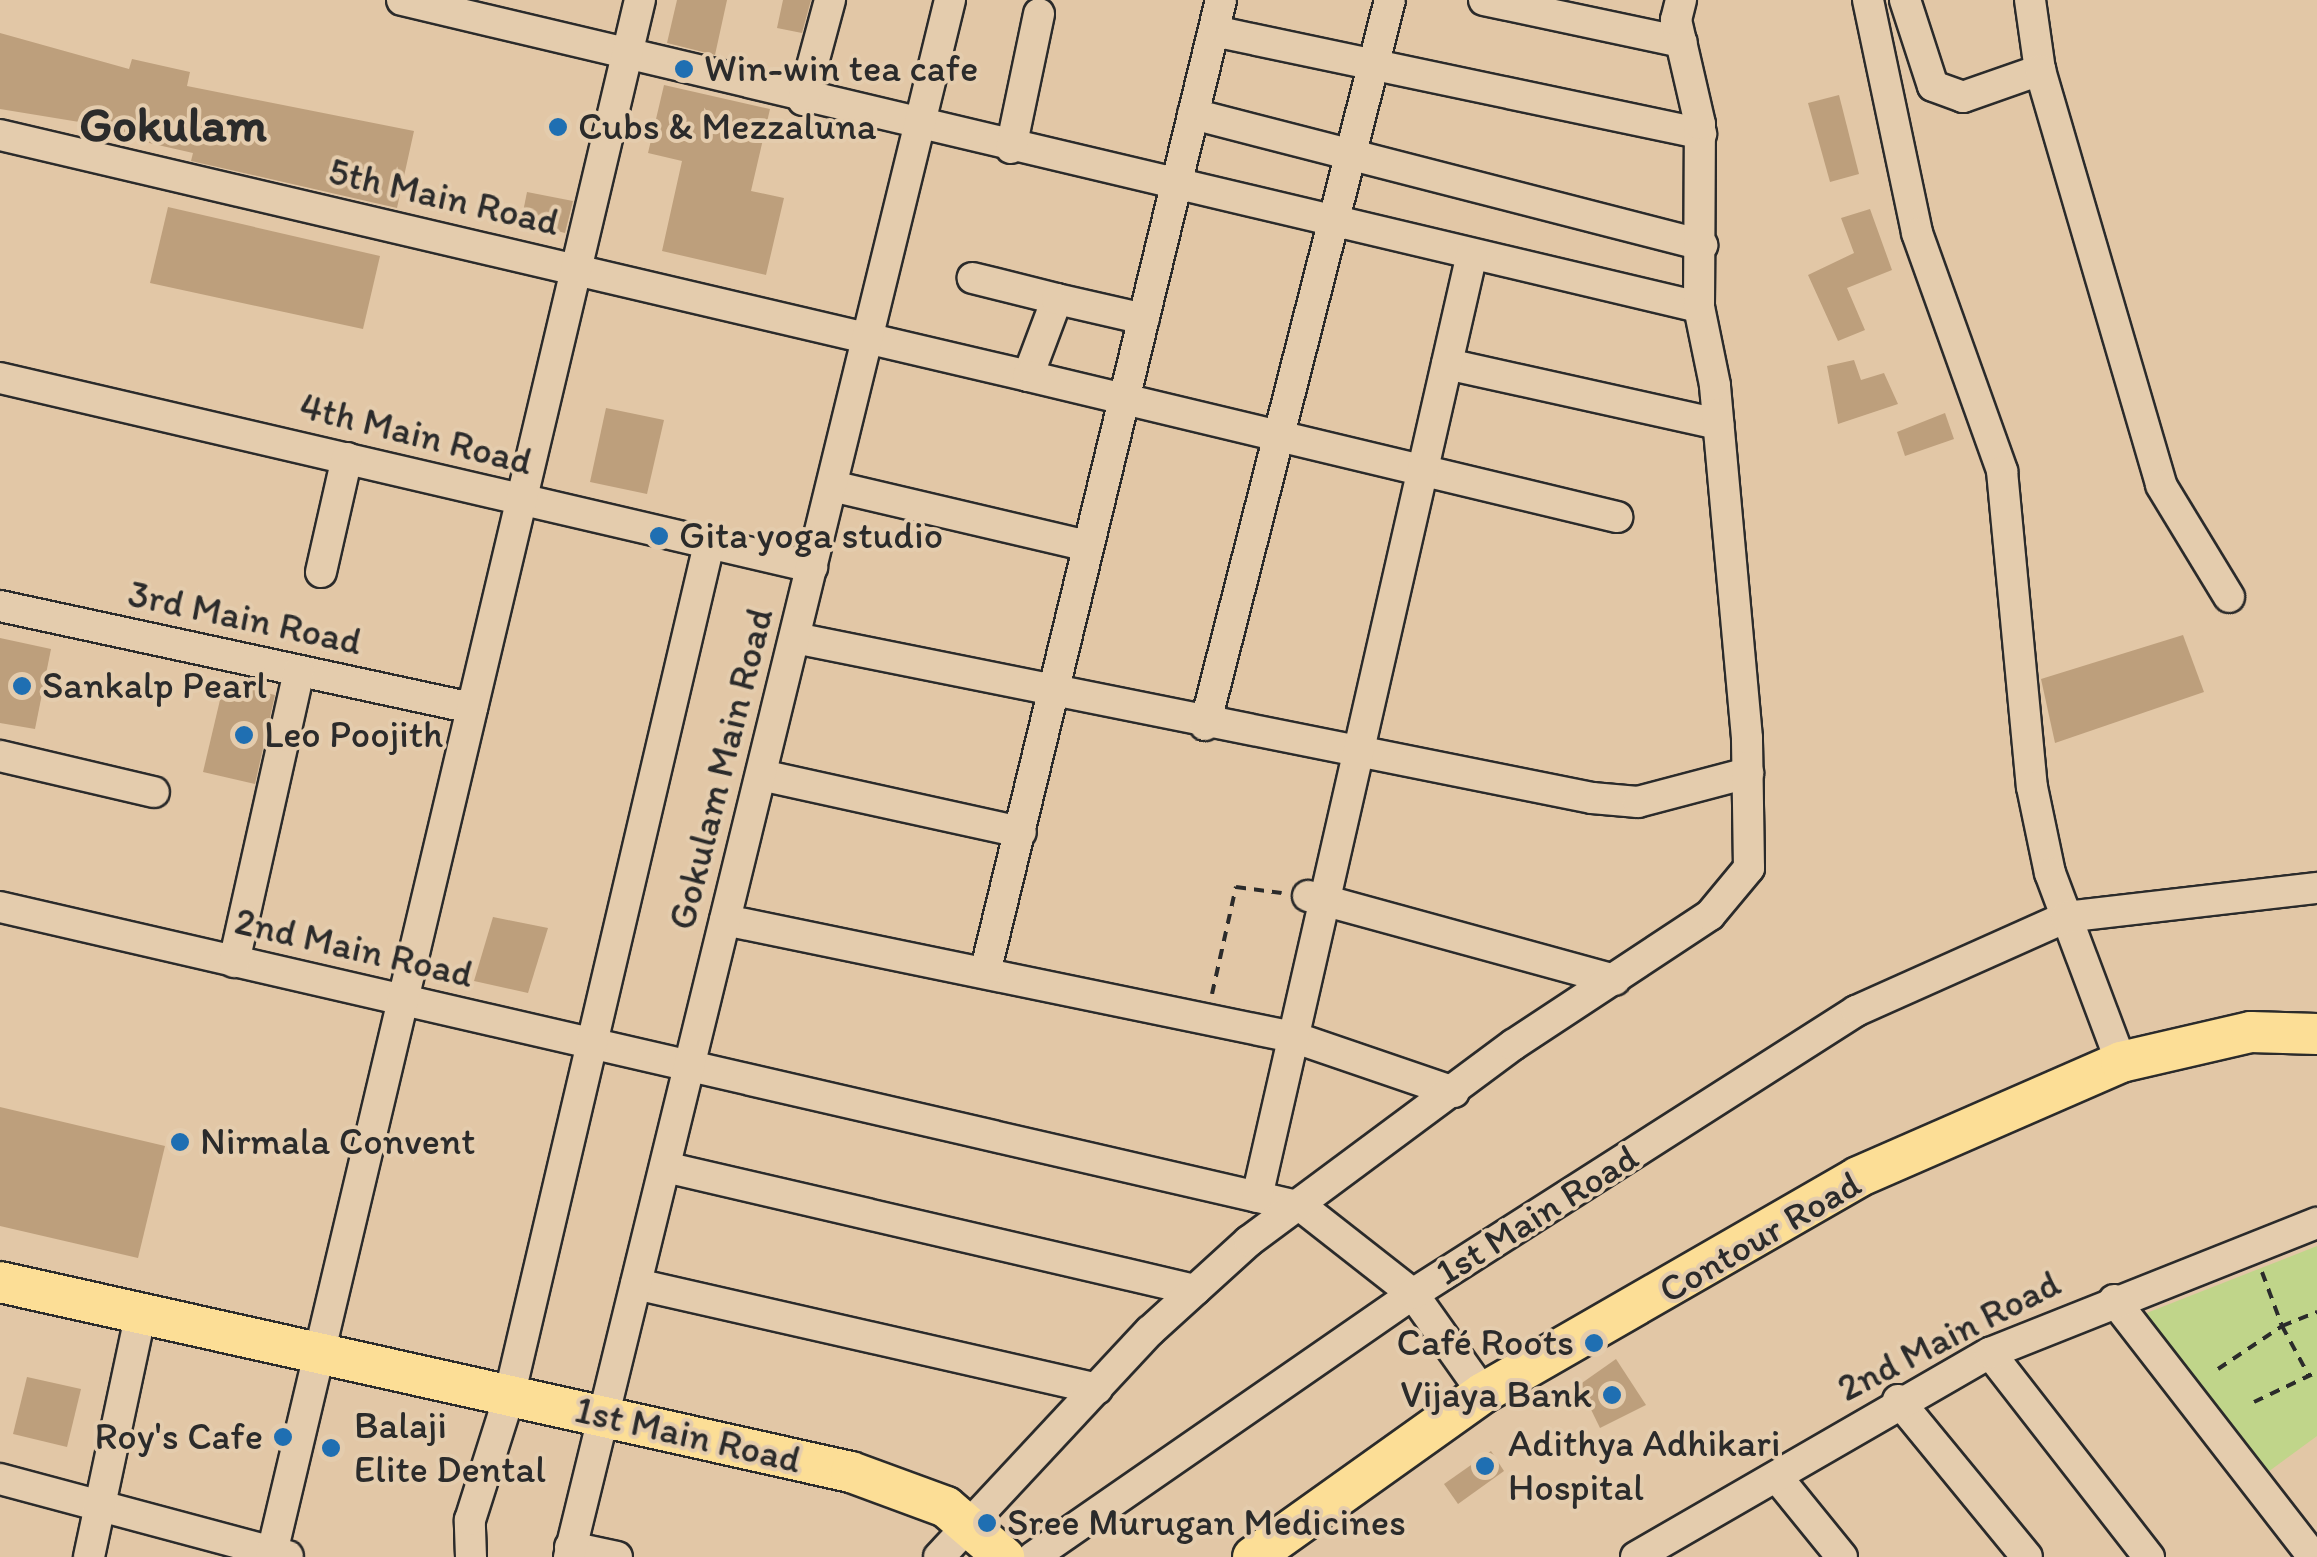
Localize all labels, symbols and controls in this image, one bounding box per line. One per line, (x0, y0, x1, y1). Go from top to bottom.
place label: Win-win tea cafe (704, 46, 978, 92)
marker: Win-win tea cafe (673, 58, 695, 80)
district label: Gokulam (79, 96, 267, 154)
place label: Cubs & Mezzaluna (578, 104, 876, 150)
marker: Cubs & Mezzaluna (547, 116, 569, 138)
street label: 5th Main Road (325, 149, 563, 245)
street label: 4th Main Road (296, 383, 536, 485)
place label: Gita yoga studio (679, 513, 942, 559)
marker: Gita yoga studio (648, 525, 670, 547)
street label: 3rd Main Road (125, 571, 365, 665)
street label: Gokulam Main Road (659, 604, 783, 934)
place label: Sankalp Pearl (42, 663, 265, 709)
marker: Sankalp Pearl (11, 675, 33, 697)
place label: Leo Poojith (264, 712, 442, 758)
marker: Leo Poojith (233, 724, 255, 746)
street label: 2nd Main Road (231, 899, 477, 997)
place label: Nirmala Convent (200, 1119, 476, 1165)
marker: Nirmala Convent (169, 1131, 191, 1153)
street label: 1st Main Road (1428, 1135, 1646, 1295)
street label: Contour Road (1651, 1161, 1869, 1313)
street label: 2nd Main Road (1831, 1261, 2067, 1411)
place label: Café Roots (1397, 1320, 1574, 1366)
marker: Café Roots (1583, 1332, 1605, 1354)
place label: Vijaya Bank (1401, 1372, 1592, 1418)
marker: Vijaya Bank (1601, 1384, 1623, 1406)
street label: 1st Main Road (572, 1387, 804, 1483)
place label: Balaji Elite Dental (354, 1403, 545, 1492)
place label: Roy's Cafe (94, 1414, 263, 1460)
place label: Adithya Adhikari Hospital (1508, 1421, 1780, 1510)
marker: Roy's Cafe (272, 1426, 294, 1448)
marker: Balaji Elite Dental (318, 1435, 344, 1461)
marker: Adithya Adhikari Hospital (1472, 1453, 1498, 1479)
place label: Sree Murugan Medicines (1007, 1500, 1406, 1546)
marker: Sree Murugan Medicines (976, 1512, 998, 1534)

